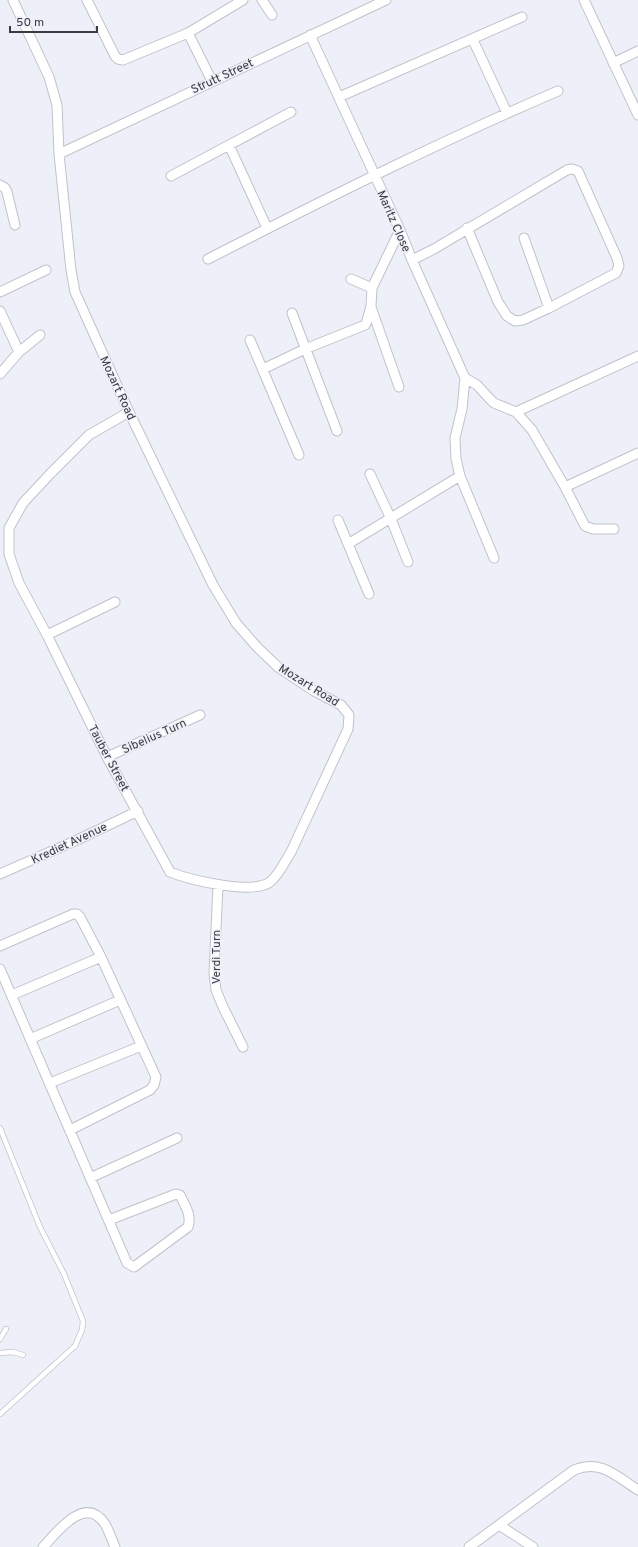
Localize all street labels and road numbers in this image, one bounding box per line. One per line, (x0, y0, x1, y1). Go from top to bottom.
street label: Strutt Street (189, 55, 256, 98)
street label: Maritz Close (372, 188, 414, 255)
street label: Mozart Road (95, 354, 139, 423)
street label: Mozart Road (275, 661, 342, 711)
street label: Sibelius Turn (120, 716, 189, 758)
street label: Tauber Street (84, 722, 132, 795)
street label: Krediet Avenue (29, 819, 110, 869)
street label: Verdi Turn (209, 930, 225, 984)

